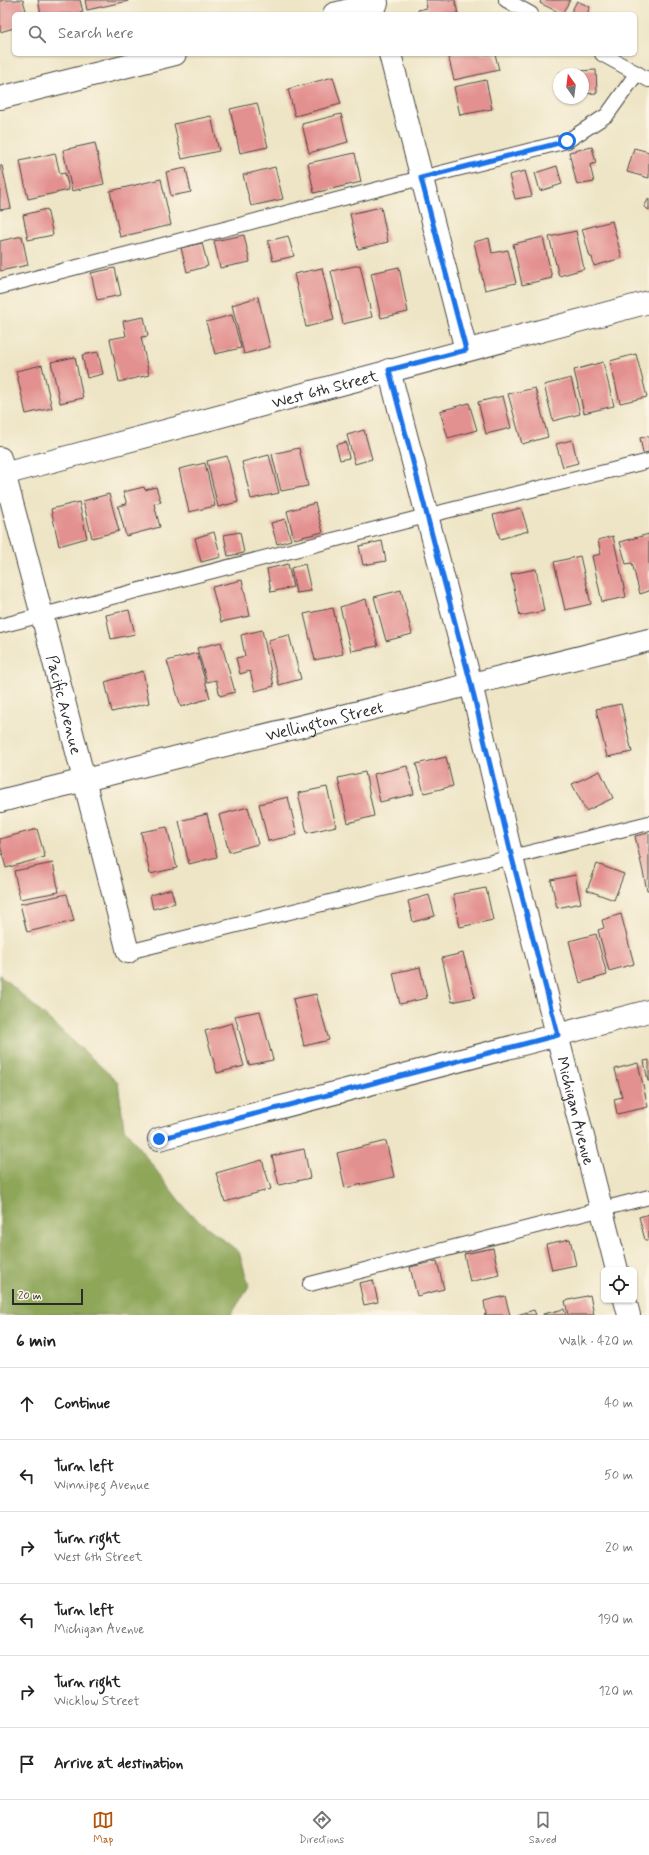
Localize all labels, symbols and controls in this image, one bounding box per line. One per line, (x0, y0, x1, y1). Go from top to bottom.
search box (12, 12, 637, 56)
icon: search (26, 23, 48, 45)
text: Search here (58, 24, 134, 44)
north arrow (553, 68, 589, 104)
route start (558, 132, 576, 150)
street label: West 6th Street (270, 366, 381, 414)
street label: Pacific Avenue (41, 653, 86, 757)
street label: Wellington Street (264, 697, 385, 747)
street label: Michigan Avenue (551, 1055, 599, 1168)
route end (150, 1130, 168, 1148)
map controls (601, 1267, 637, 1303)
button: locate (601, 1267, 637, 1303)
scale bar (12, 1287, 83, 1306)
text: 20 m (18, 1289, 41, 1303)
text: 6 min (16, 1330, 56, 1352)
text: Walk · 420 m (559, 1333, 633, 1350)
icon: ahead (16, 1393, 38, 1415)
text: Continue (54, 1394, 110, 1414)
text: 40 m (604, 1395, 633, 1412)
text: Turn left (54, 1457, 114, 1477)
icon: left (16, 1465, 38, 1487)
text: 50 m (604, 1467, 633, 1484)
text: Winnipeg Avenue (54, 1477, 150, 1494)
text: Turn right (54, 1529, 121, 1549)
icon: right (16, 1537, 38, 1559)
text: 20 m (605, 1539, 633, 1556)
text: West 6th Street (54, 1549, 143, 1566)
text: Turn left (54, 1601, 114, 1621)
icon: left (16, 1609, 38, 1631)
text: 190 m (598, 1611, 633, 1628)
text: Michigan Avenue (54, 1621, 144, 1638)
text: Turn right (54, 1673, 121, 1693)
icon: right (16, 1681, 38, 1703)
text: 120 m (599, 1683, 633, 1700)
text: Wicklow Street (54, 1693, 140, 1710)
icon: arrive (16, 1753, 38, 1775)
text: Arrive at destination (54, 1754, 183, 1774)
tab: Map (92, 1809, 114, 1847)
tab: Directions (299, 1809, 344, 1847)
tab: Saved (529, 1809, 557, 1847)

